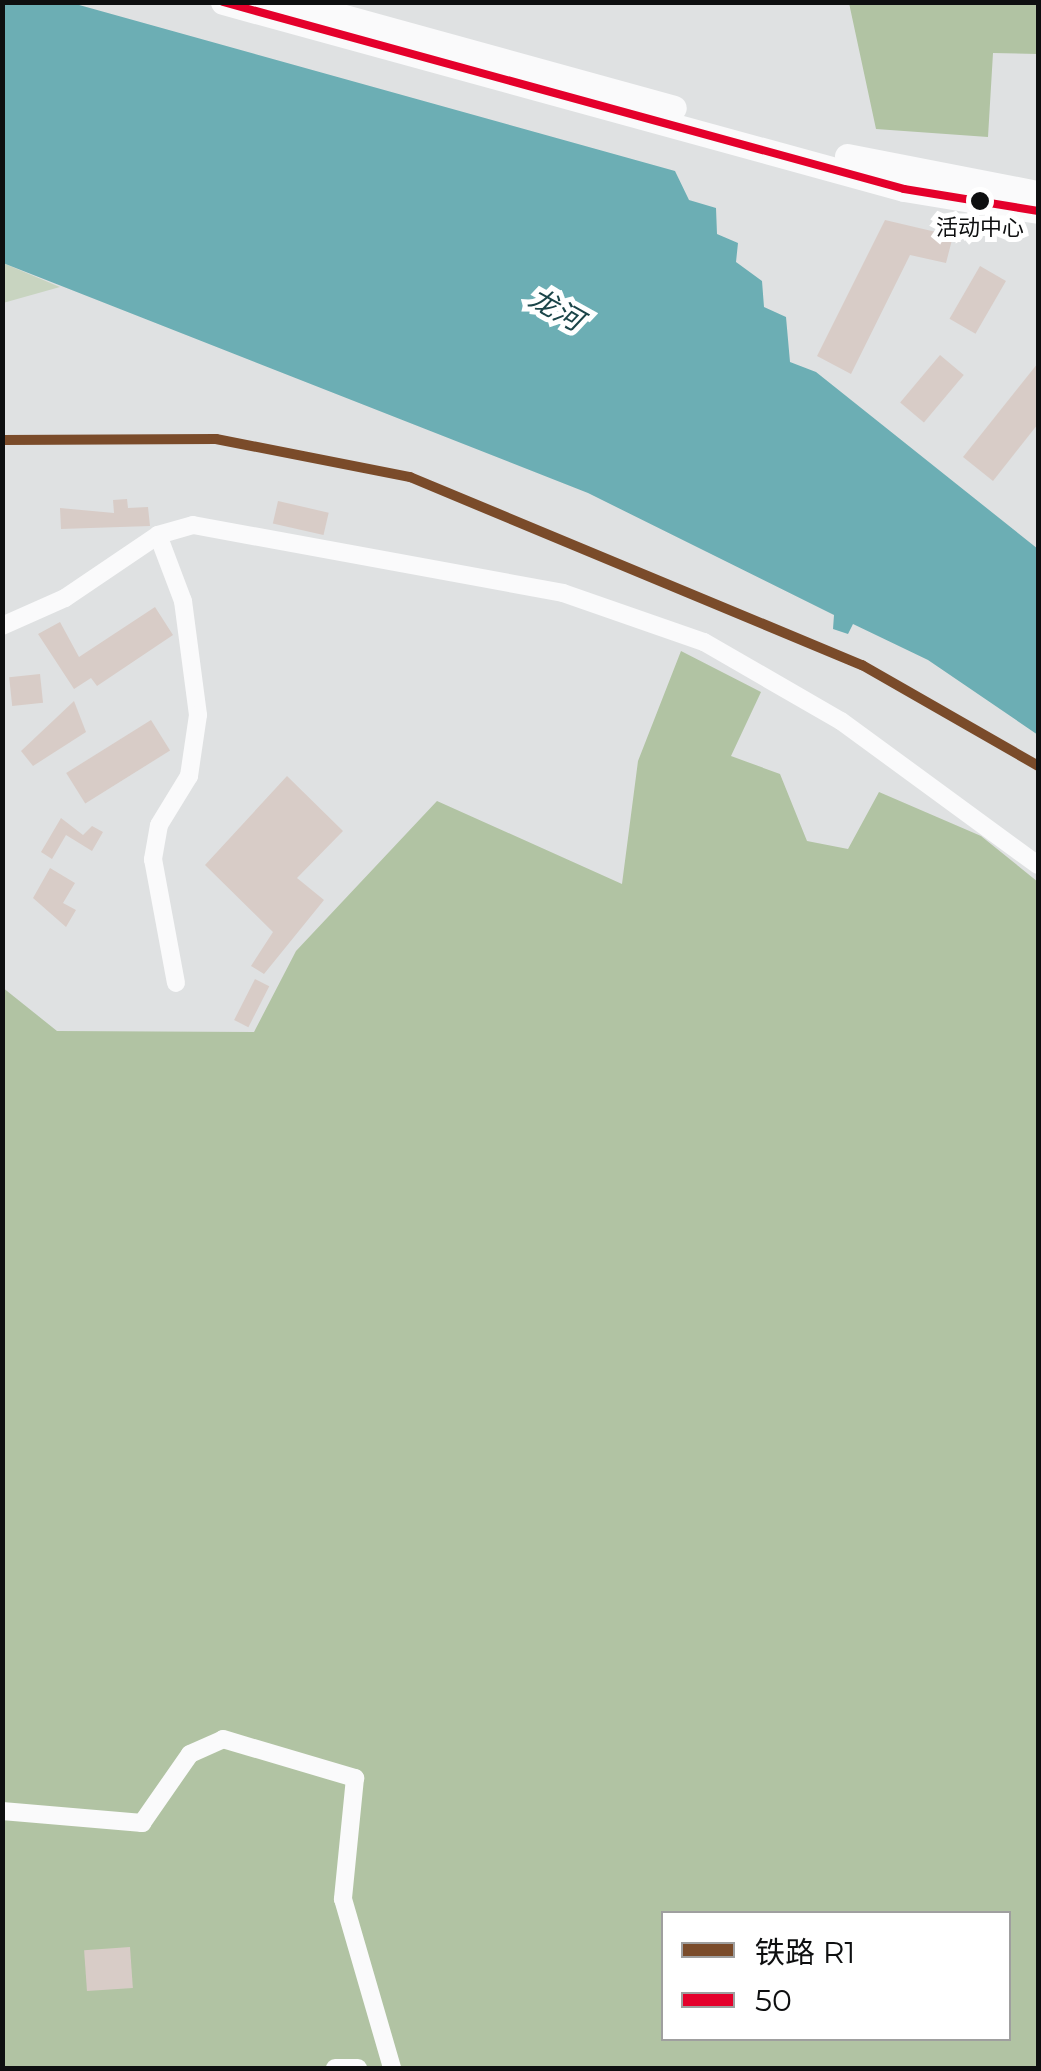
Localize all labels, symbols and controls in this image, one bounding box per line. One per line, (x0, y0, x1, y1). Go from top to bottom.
marker: 活动中心 (970, 191, 990, 211)
place label: 活动中心 (936, 215, 1024, 241)
water label: 龙河 (523, 281, 589, 337)
legend (661, 1911, 1011, 2041)
text: 铁路 R1 (755, 1934, 855, 1971)
text: 50 (755, 1982, 792, 2019)

